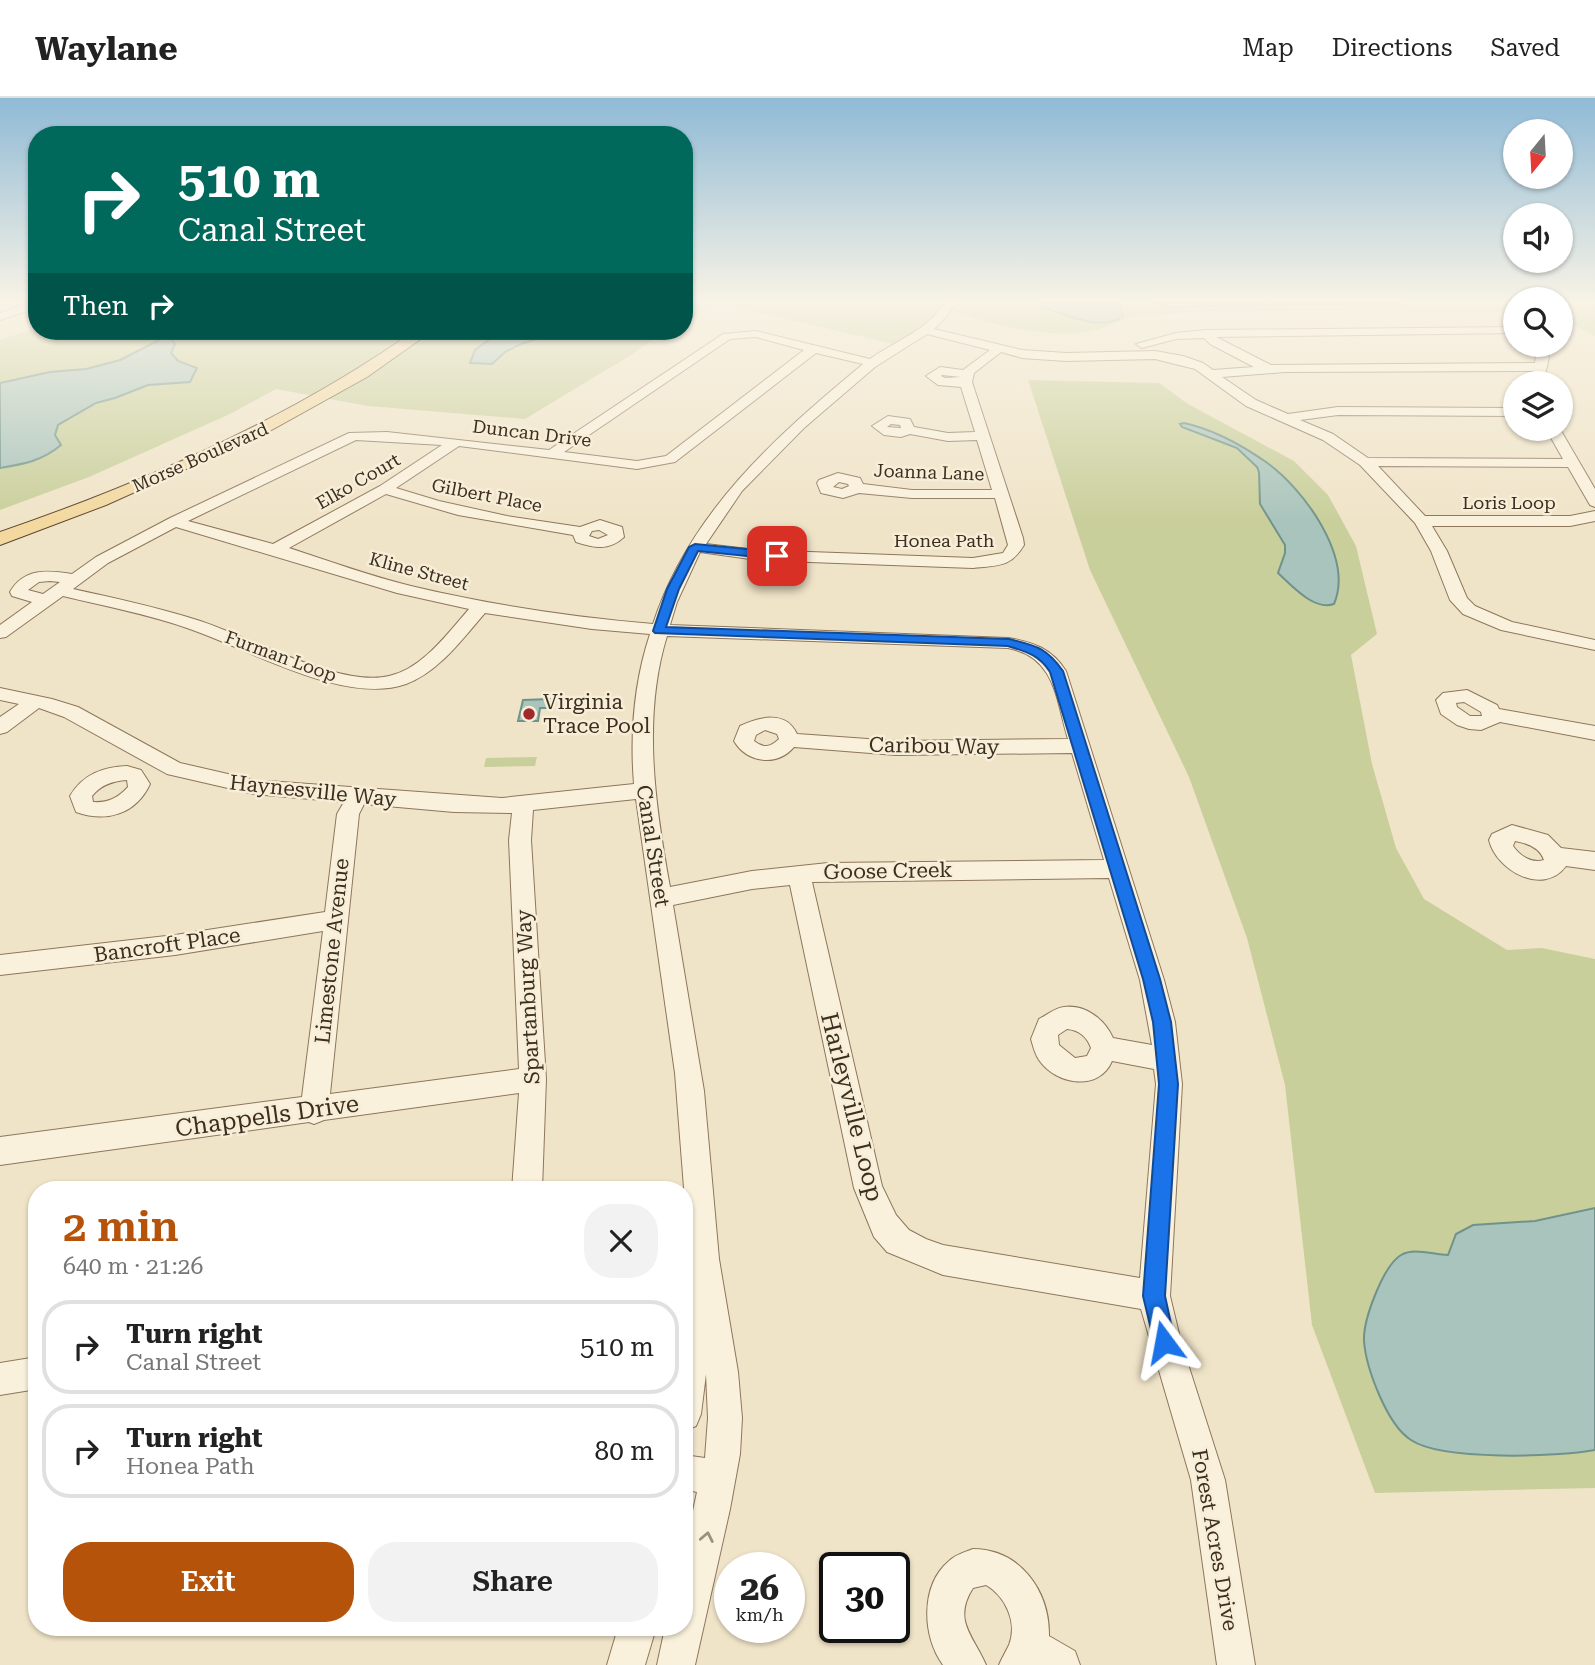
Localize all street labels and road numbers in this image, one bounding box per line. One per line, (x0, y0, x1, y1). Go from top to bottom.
street label: Duncan Drive (471, 415, 593, 451)
street label: Morse Boulevard (129, 417, 272, 496)
street label: Elko Court (312, 448, 404, 513)
street label: Joanna Lane (873, 460, 985, 484)
street label: Gilbert Place (430, 474, 544, 516)
street label: Loris Loop (1462, 492, 1556, 513)
street label: Honea Path (894, 530, 995, 551)
street label: Kline Street (367, 548, 471, 594)
street label: Furman Loop (222, 626, 340, 686)
street label: Caribou Way (869, 733, 1000, 759)
street label: Haynesville Way (228, 770, 398, 812)
street label: Canal Street (631, 783, 675, 909)
street label: Limestone Avenue (310, 857, 354, 1045)
street label: Goose Creek (823, 858, 953, 884)
street label: Spartanburg Way (511, 908, 545, 1085)
street label: Bancroft Place (92, 923, 242, 967)
street label: Harleyville Loop (815, 1010, 889, 1204)
street label: Chappells Drive (173, 1089, 361, 1143)
street label: Forest Acres Drive (1187, 1447, 1243, 1633)

